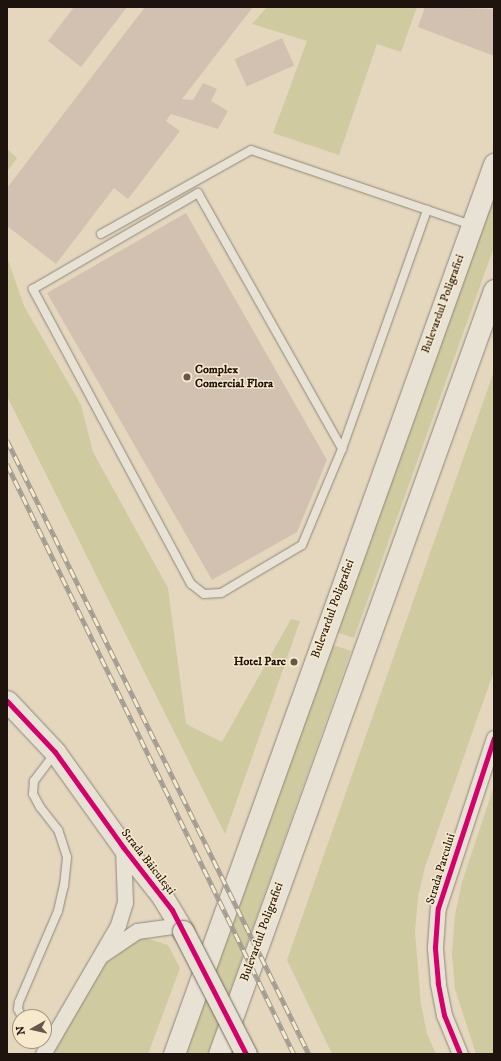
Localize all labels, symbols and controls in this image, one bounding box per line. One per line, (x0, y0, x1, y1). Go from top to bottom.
street label: Bulevardul Poligrafiei (418, 253, 468, 355)
place label: Complex Comercial Flora (195, 363, 273, 391)
marker: Complex Comercial Flora (182, 372, 192, 382)
street label: Bulevardul Poligrafiei (308, 558, 358, 660)
place label: Hotel Parc (234, 655, 286, 669)
marker: Hotel Parc (289, 657, 299, 667)
street label: Strada Băiculești (118, 826, 178, 898)
street label: Strada Parcului (423, 832, 459, 906)
street label: Bulevardul Poligrafiei (237, 881, 287, 983)
north arrow (12, 1009, 52, 1049)
text: N (14, 1025, 29, 1036)

